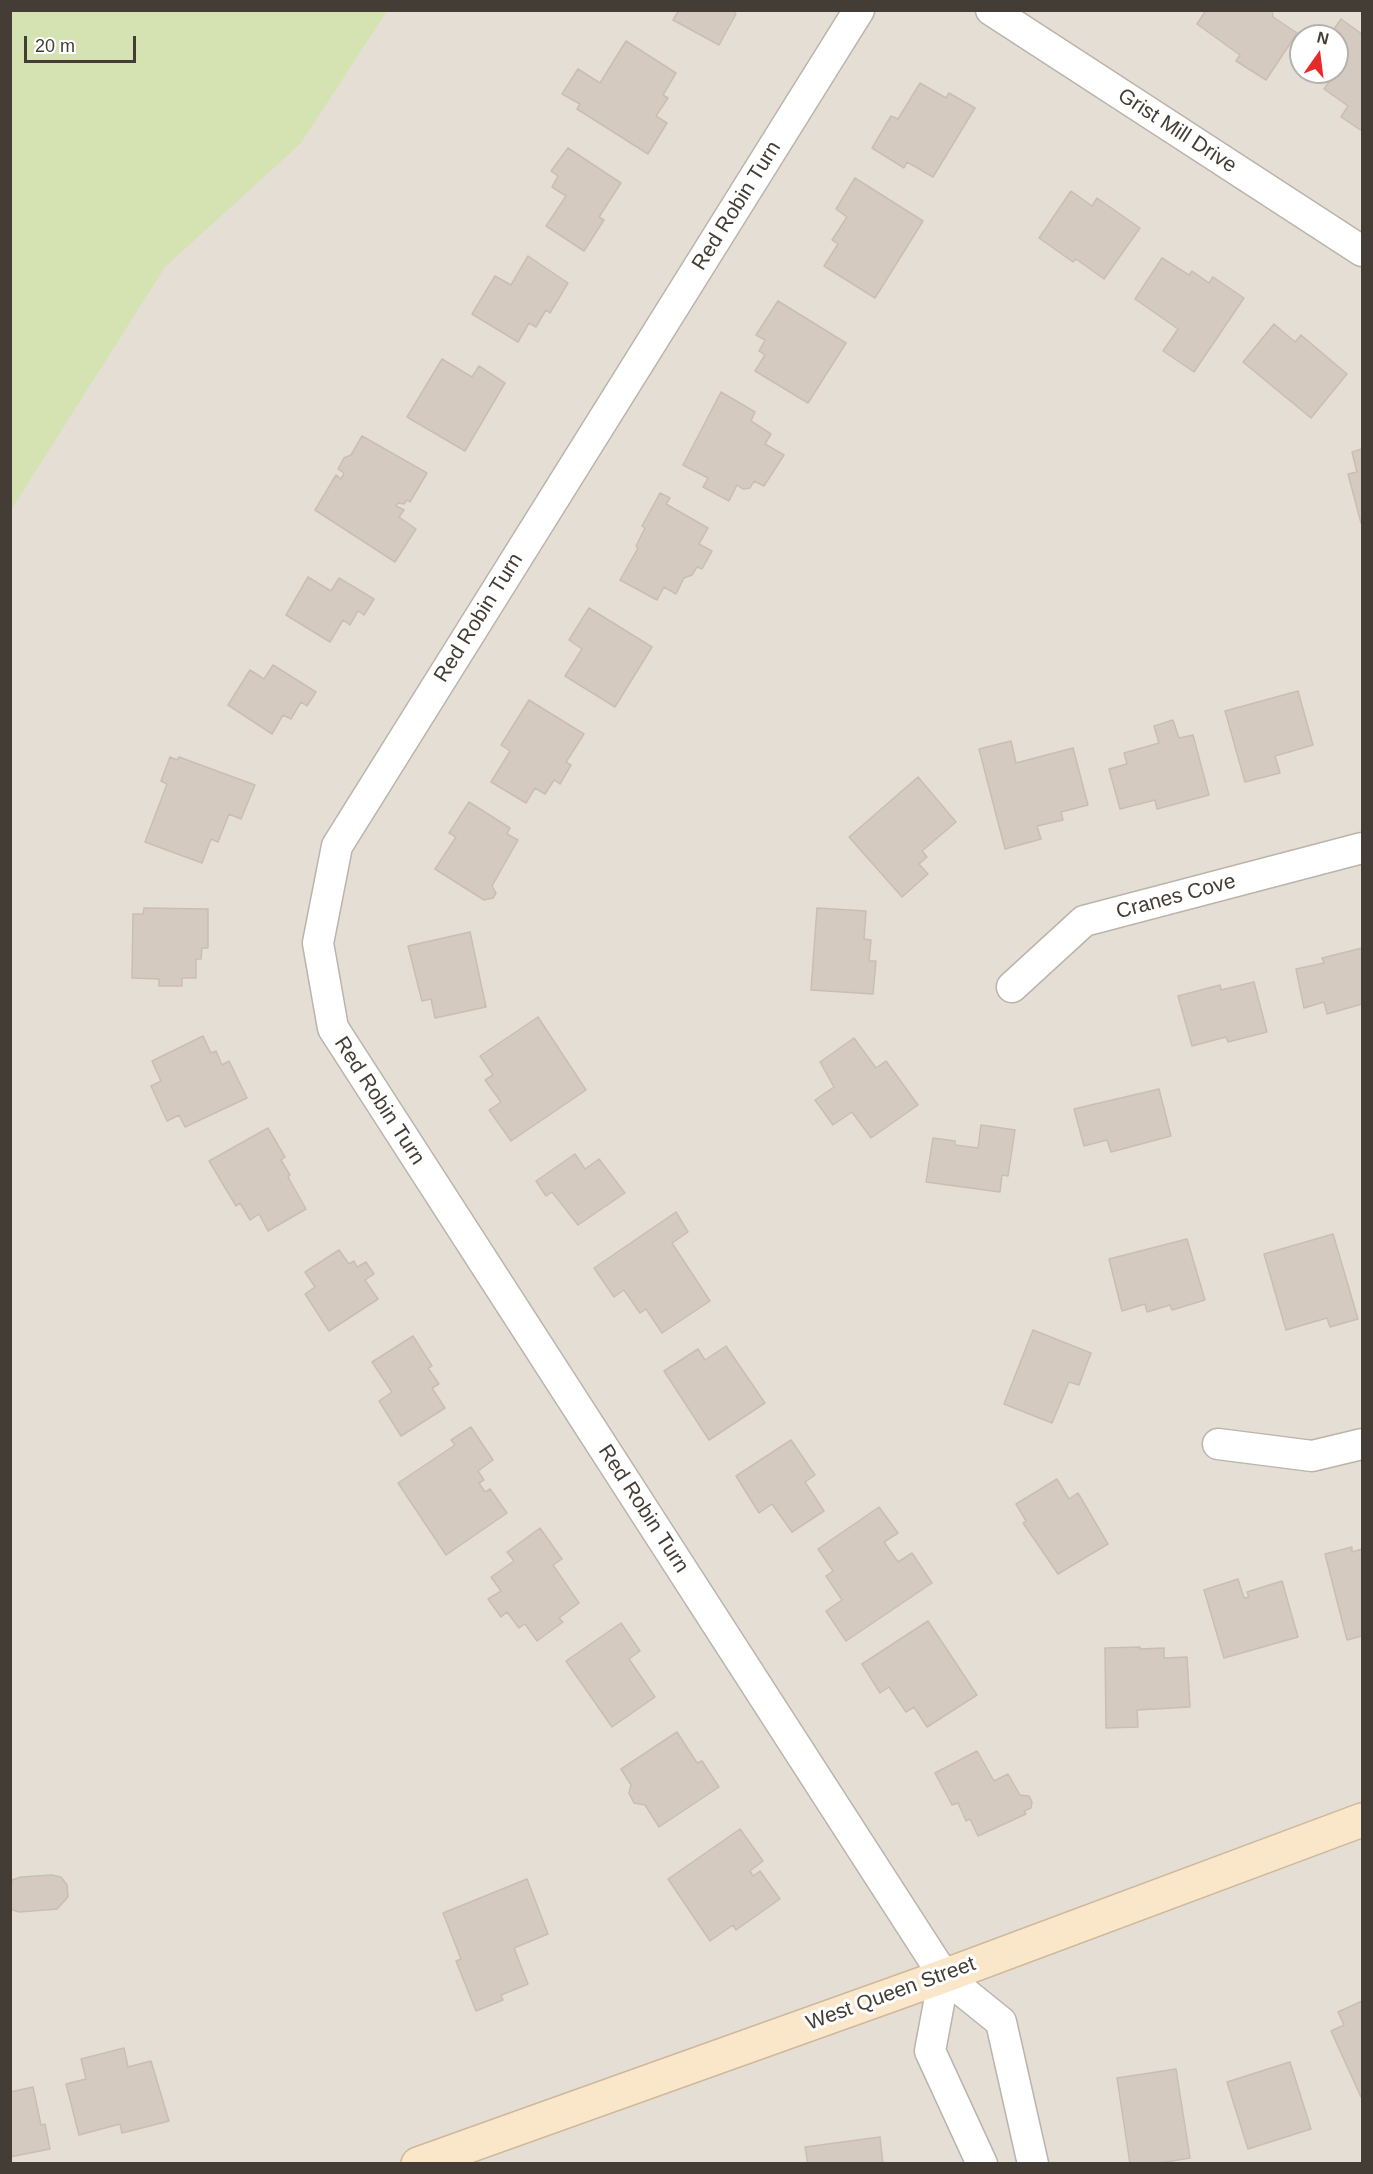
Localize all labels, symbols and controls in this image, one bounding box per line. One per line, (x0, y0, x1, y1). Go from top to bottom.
scale bar (27, 24, 140, 62)
north arrow (1289, 24, 1349, 84)
text: N (1315, 28, 1331, 48)
text: 20 m (35, 36, 75, 56)
street label: Grist Mill Drive (1113, 83, 1241, 179)
street label: Red Robin Turn (687, 137, 787, 275)
street label: Red Robin Turn (429, 549, 529, 687)
street label: Cranes Cove (1114, 869, 1238, 925)
street label: Red Robin Turn (328, 1032, 430, 1170)
street label: Red Robin Turn (592, 1440, 694, 1578)
street label: West Queen Street (803, 1952, 979, 2036)

